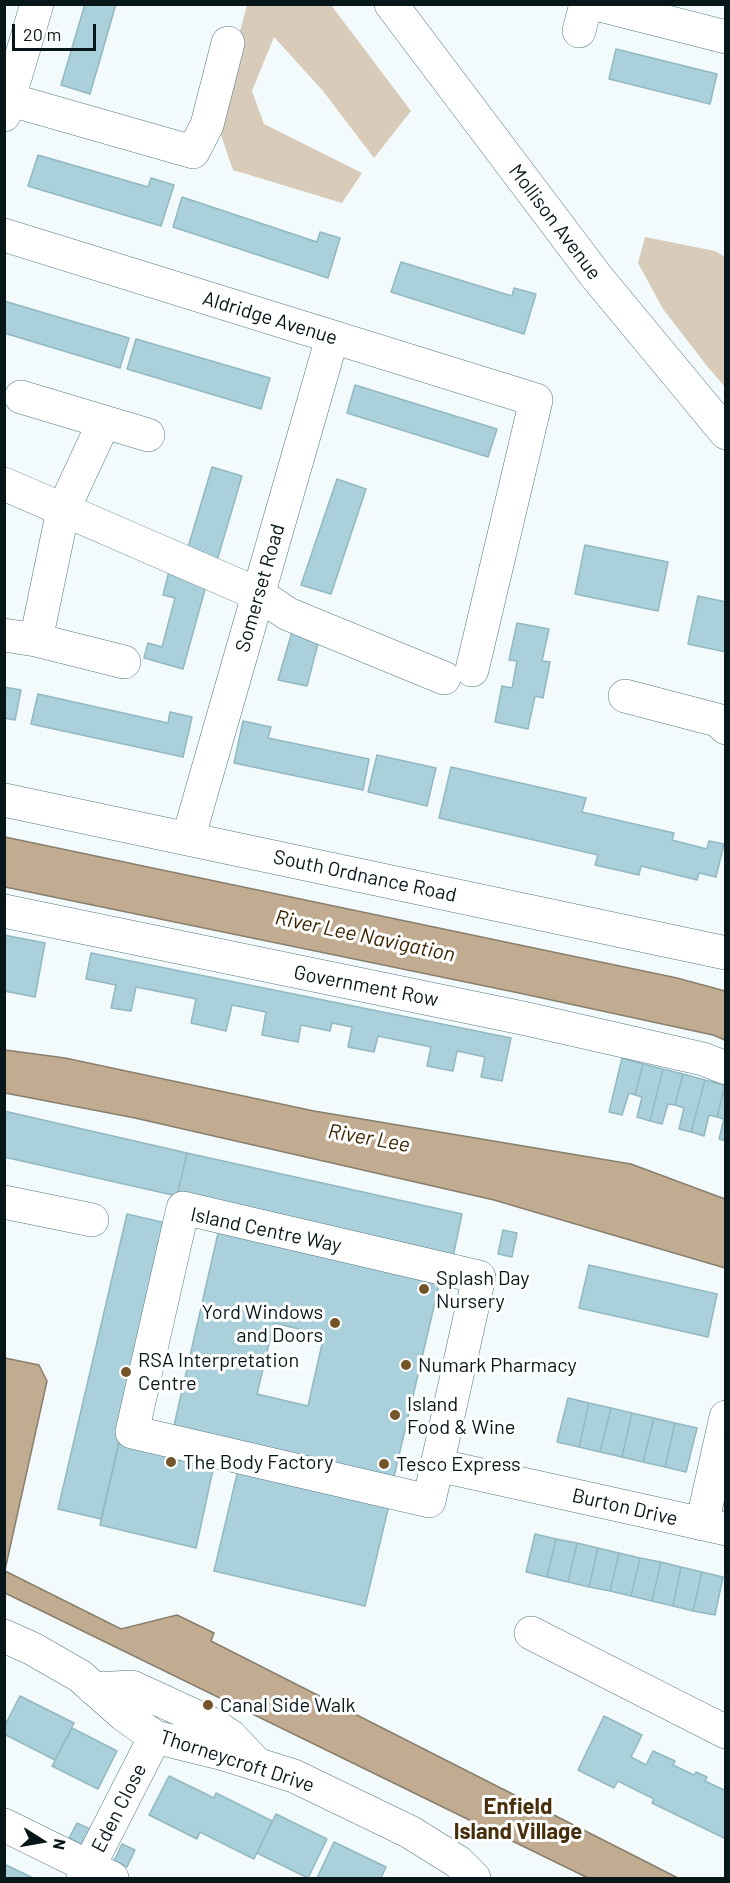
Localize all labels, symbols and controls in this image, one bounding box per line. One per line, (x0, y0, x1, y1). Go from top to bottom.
scale bar (15, 12, 99, 50)
text: 20 m (23, 23, 61, 45)
street label: Mollison Avenue (504, 160, 606, 284)
street label: Aldridge Avenue (200, 286, 340, 350)
street label: Somerset Road (230, 521, 290, 655)
street label: South Ordnance Road (271, 845, 459, 907)
water label: River Lee Navigation (273, 905, 457, 967)
street label: Government Row (292, 960, 440, 1012)
water label: River Lee (326, 1118, 412, 1158)
street label: Island Centre Way (188, 1202, 344, 1258)
place label: Splash Day Nursery (436, 1266, 529, 1313)
marker: Splash Day Nursery (417, 1282, 431, 1296)
place label: Yord Windows and Doors (202, 1300, 323, 1347)
marker: Yord Windows and Doors (328, 1316, 342, 1330)
place label: RSA Interpretation Centre (138, 1348, 299, 1395)
place label: Numark Pharmacy (418, 1353, 577, 1377)
marker: Numark Pharmacy (399, 1358, 413, 1372)
marker: RSA Interpretation Centre (119, 1365, 133, 1379)
place label: Island Food & Wine (407, 1392, 515, 1439)
marker: Island Food & Wine (388, 1408, 402, 1422)
place label: The Body Factory (183, 1450, 334, 1474)
place label: Tesco Express (396, 1452, 521, 1476)
marker: The Body Factory (164, 1455, 178, 1469)
marker: Tesco Express (377, 1457, 391, 1471)
street label: Burton Drive (570, 1483, 680, 1531)
place label: Canal Side Walk (220, 1693, 356, 1717)
marker: Canal Side Walk (201, 1698, 215, 1712)
street label: Thorneycroft Drive (157, 1725, 317, 1797)
street label: Eden Close (86, 1760, 152, 1856)
district label: Enfield Island Village (454, 1794, 582, 1846)
north arrow (12, 1811, 72, 1871)
text: N (50, 1837, 71, 1852)

